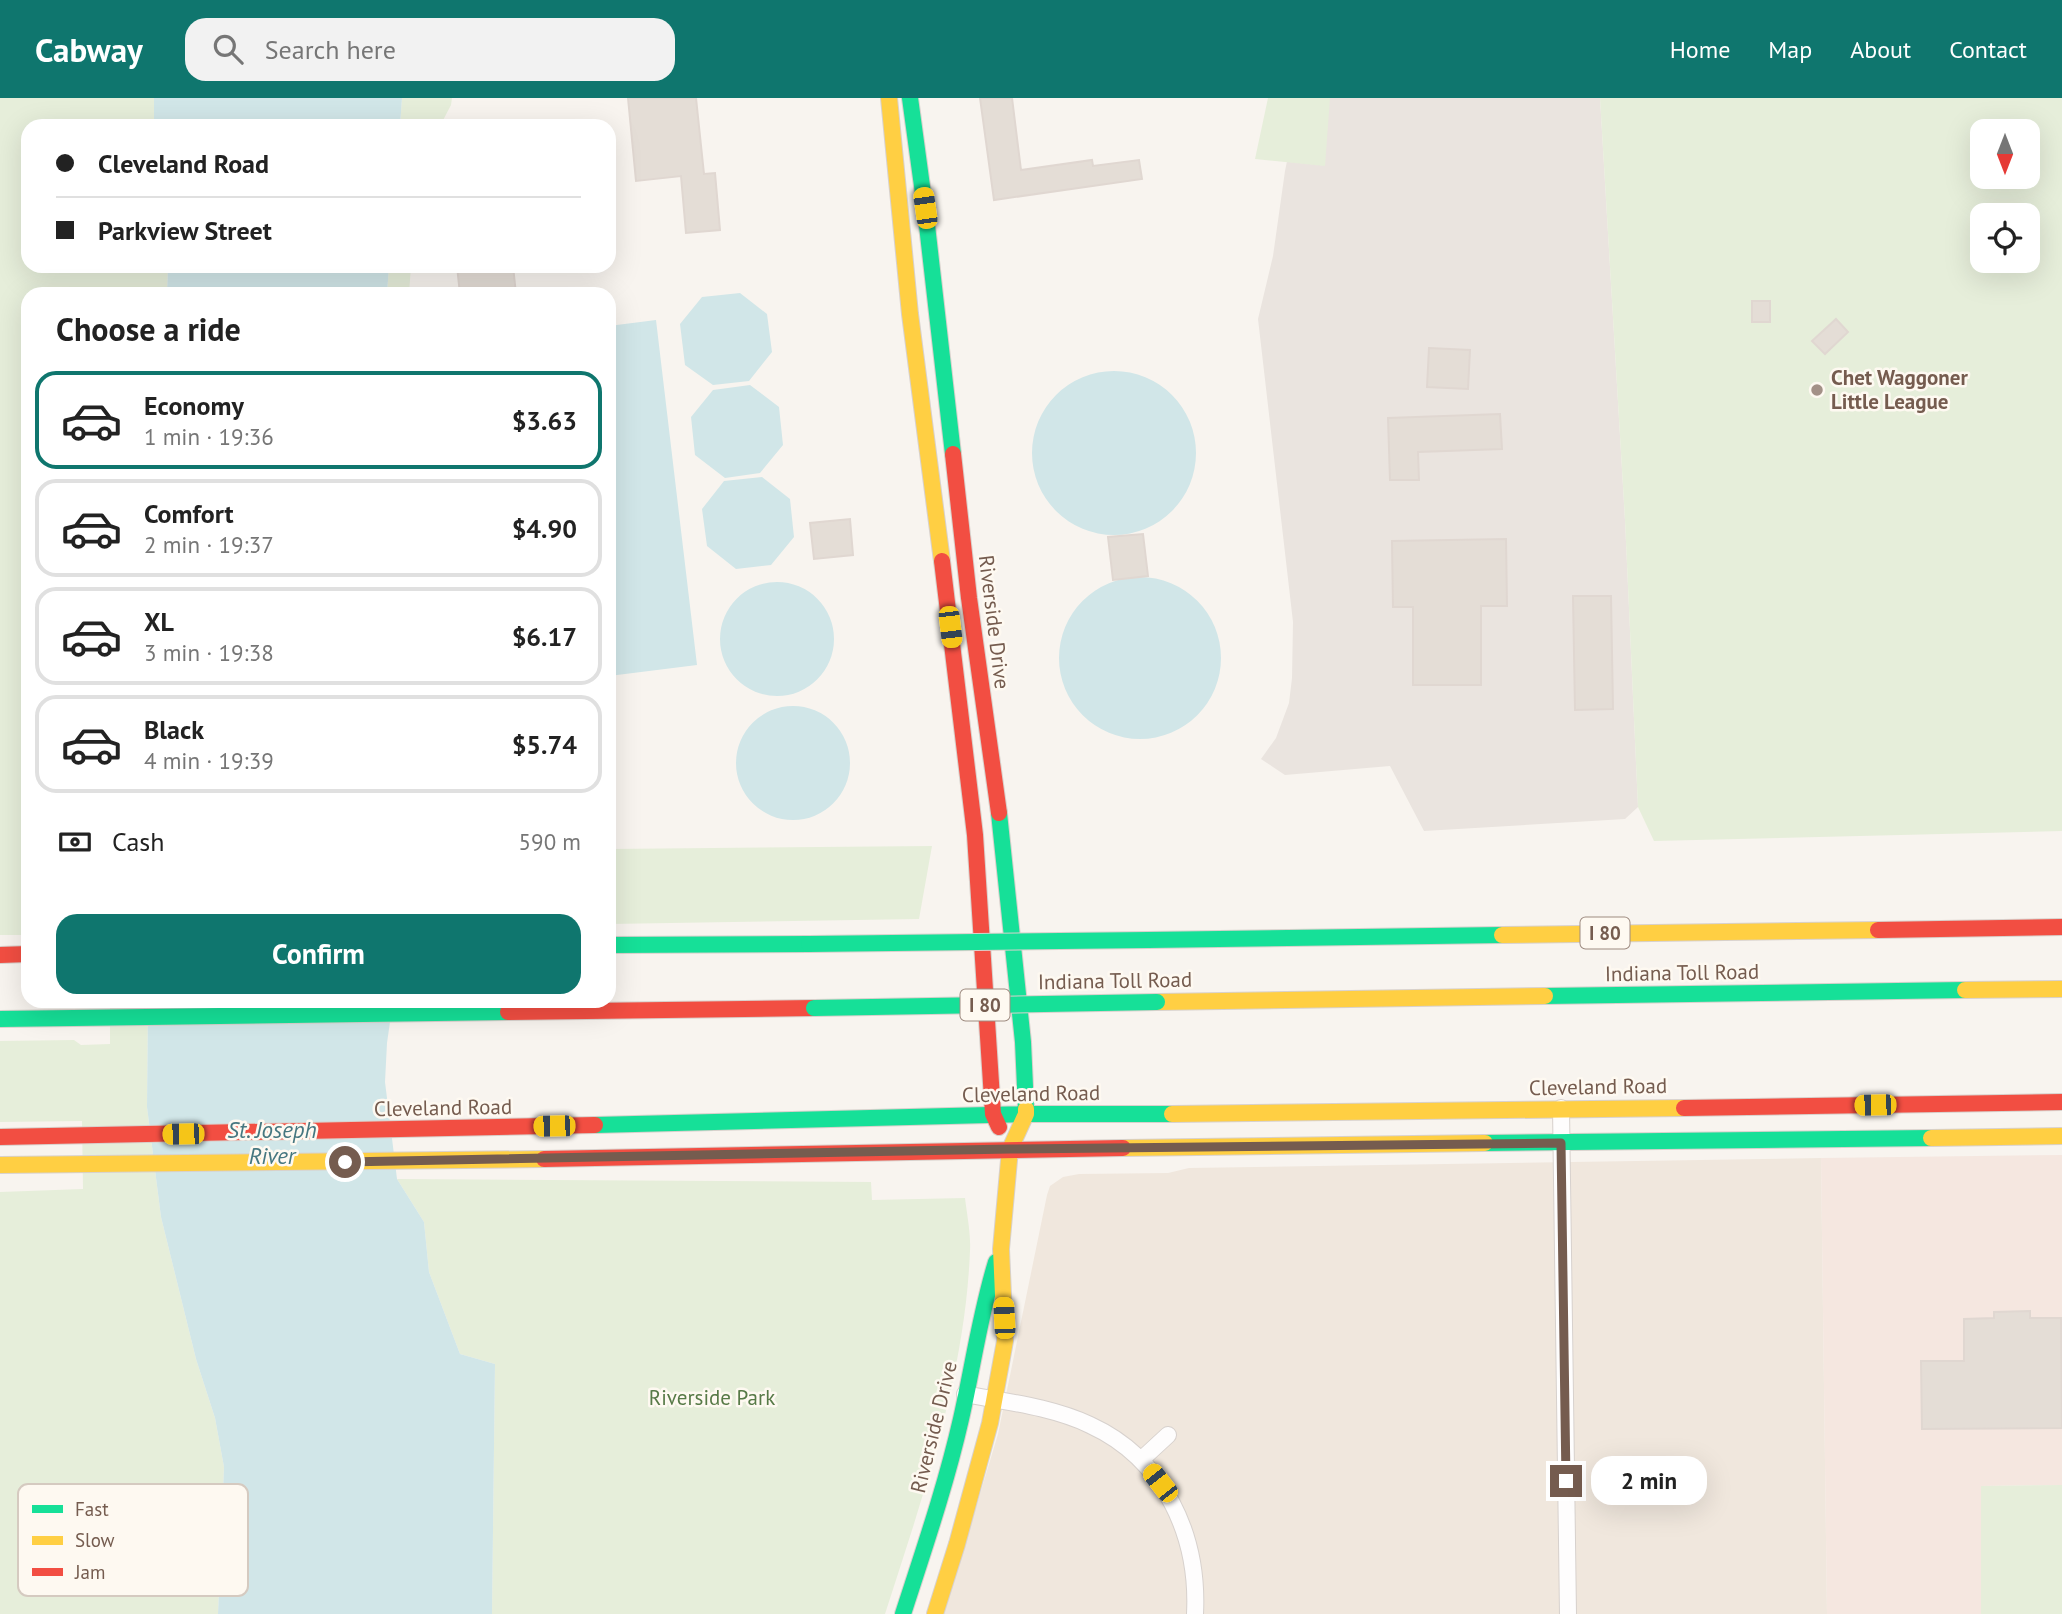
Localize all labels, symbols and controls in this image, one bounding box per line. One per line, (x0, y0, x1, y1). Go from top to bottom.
search box (185, 18, 675, 81)
text: Cabway (35, 28, 143, 71)
icon: search (209, 30, 247, 68)
text: Search here (265, 33, 396, 66)
text: Home (1670, 34, 1730, 65)
text: Map (1768, 34, 1812, 65)
text: About (1850, 34, 1911, 65)
text: Contact (1949, 34, 2027, 65)
north arrow (1970, 119, 2040, 189)
map controls (1970, 119, 2040, 273)
text: Cleveland Road (98, 147, 269, 180)
car (912, 186, 939, 230)
button: locate (1970, 203, 2040, 273)
text: Parkview Street (98, 214, 272, 247)
text: Choose a ride (56, 308, 241, 350)
place label: Chet Waggoner Little League (1831, 364, 1968, 415)
marker: Chet Waggoner Little League (1809, 382, 1825, 398)
icon: car (60, 389, 123, 452)
text: Economy (144, 389, 244, 422)
text: $3.63 (512, 404, 577, 437)
text: 1 min · 19:36 (144, 422, 274, 451)
icon: car (60, 497, 123, 560)
text: Comfort (144, 497, 234, 530)
text: $4.90 (512, 512, 577, 545)
text: 2 min · 19:37 (144, 530, 274, 559)
street label: Riverside Drive (973, 553, 1016, 691)
icon: car (60, 605, 123, 668)
text: XL (144, 605, 174, 638)
car (938, 605, 963, 649)
text: $6.17 (512, 620, 577, 653)
text: 3 min · 19:38 (144, 638, 274, 667)
icon: car (60, 713, 123, 776)
text: Black (144, 713, 204, 746)
text: $5.74 (512, 728, 577, 761)
text: 4 min · 19:39 (144, 746, 274, 775)
icon: cash (56, 823, 94, 861)
text: Cash (112, 825, 164, 858)
text: 590 m (519, 827, 581, 856)
button: Confirm (56, 914, 581, 994)
road number: I 80 (1580, 918, 1630, 948)
street label: Indiana Toll Road (1605, 958, 1759, 987)
street label: Indiana Toll Road (1038, 966, 1192, 995)
road number: I 80 (960, 990, 1010, 1021)
street label: Cleveland Road (1529, 1072, 1667, 1101)
street label: Cleveland Road (962, 1079, 1100, 1108)
street label: Cleveland Road (374, 1093, 512, 1122)
car (1854, 1094, 1897, 1116)
water label: St. Joseph River (227, 1115, 317, 1170)
car (533, 1115, 576, 1137)
car (162, 1123, 205, 1145)
route start (329, 1146, 361, 1178)
car (993, 1296, 1016, 1340)
street label: Riverside Drive (904, 1358, 963, 1496)
park label: Riverside Park (649, 1384, 775, 1411)
callout: 2 min (1590, 1456, 1706, 1506)
car (1139, 1460, 1182, 1506)
route end (1550, 1465, 1582, 1497)
text: 2 min (1621, 1466, 1677, 1495)
legend (18, 1484, 248, 1596)
text: Fast (75, 1497, 109, 1521)
text: Slow (75, 1528, 115, 1552)
text: Jam (74, 1560, 105, 1584)

